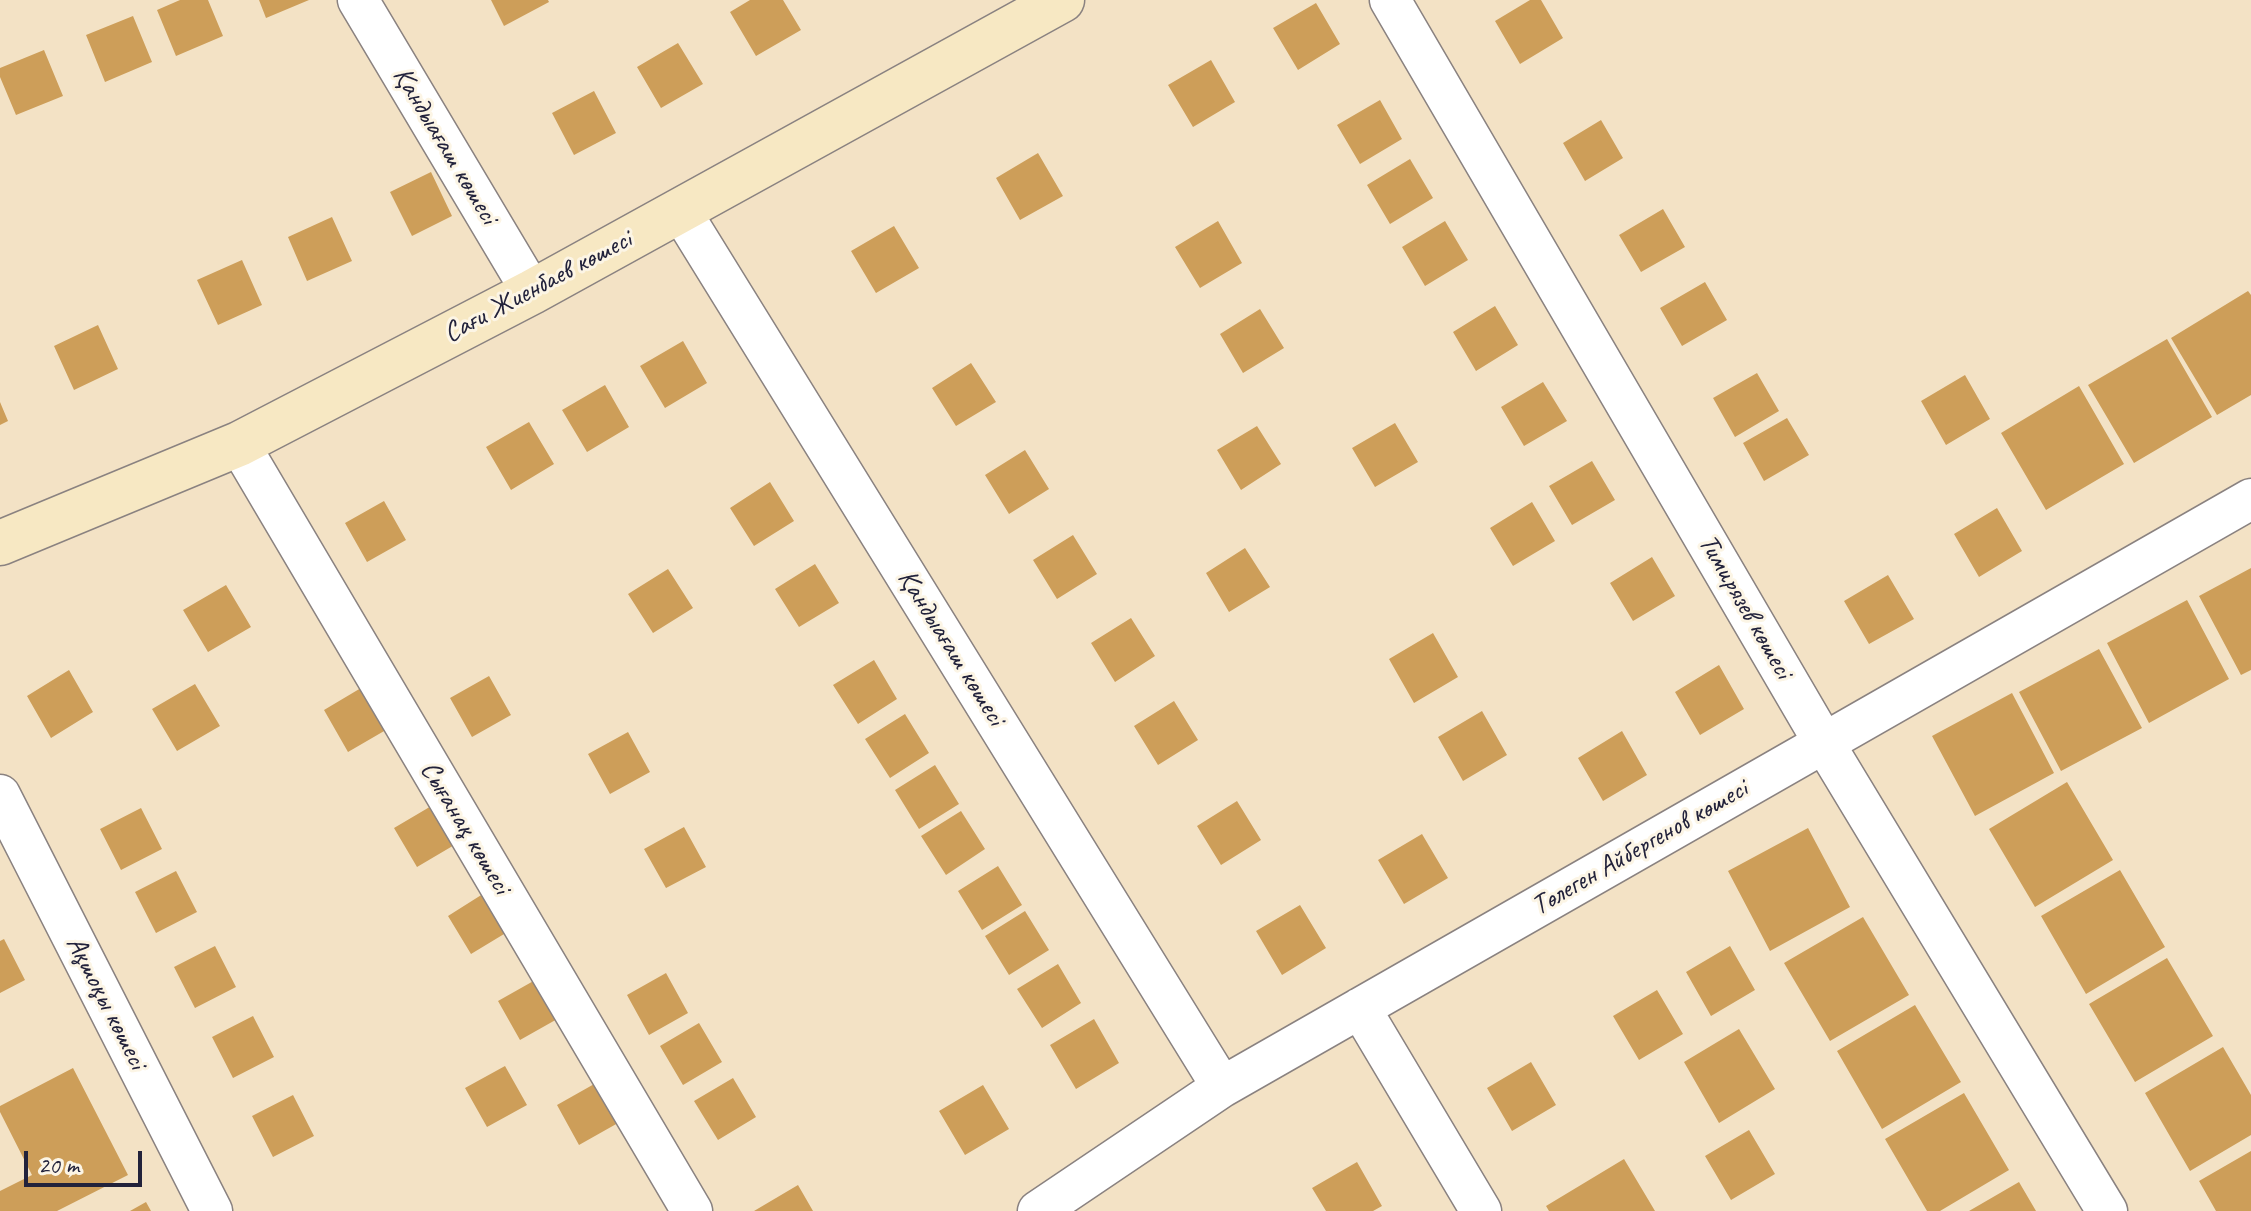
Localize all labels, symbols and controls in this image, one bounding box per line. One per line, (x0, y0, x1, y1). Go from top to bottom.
street label: Қандыағаш көшесі (385, 61, 505, 231)
street label: Сағи Жиенбаев көшесі (438, 223, 638, 351)
street label: Тимирязев көшесі (1690, 529, 1800, 685)
street label: Қандыағаш көшесі (890, 564, 1012, 732)
street label: Сығанақ көшесі (412, 755, 518, 901)
street label: Төлеген Айбергенов көшесі (1526, 773, 1754, 923)
street label: Ақшоқы көшесі (58, 931, 154, 1075)
scale bar (28, 1135, 146, 1185)
text: 20 m (38, 1150, 79, 1180)

